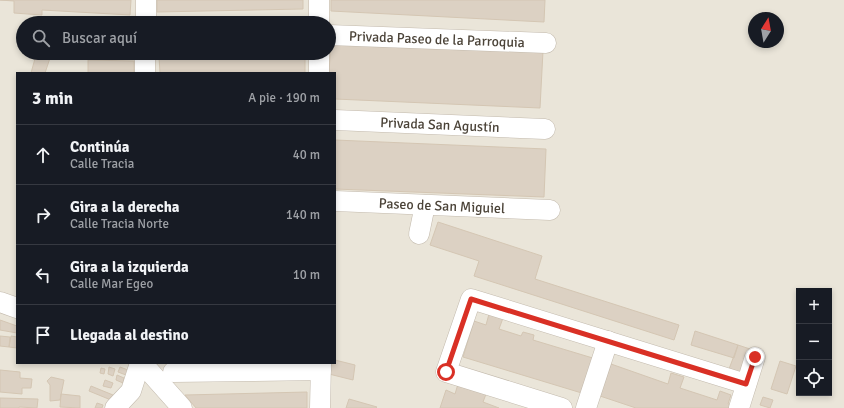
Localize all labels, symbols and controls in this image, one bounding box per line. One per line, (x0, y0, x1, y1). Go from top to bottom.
north arrow (748, 12, 784, 48)
search box (16, 16, 336, 60)
icon: search (30, 27, 52, 49)
street label: Privada Paseo de la Parroquia (349, 28, 525, 51)
text: Buscar aquí (62, 29, 137, 47)
text: 3 min (32, 88, 73, 109)
text: A pie · 190 m (248, 90, 320, 106)
street label: Privada San Agustín (380, 114, 500, 136)
text: Continúa (70, 138, 129, 156)
icon: ahead (32, 144, 54, 166)
text: 40 m (293, 147, 320, 163)
text: Calle Tracia (70, 156, 134, 172)
street label: Paseo de San Miguiel (378, 195, 505, 217)
text: Gira a la derecha (70, 198, 180, 216)
icon: right (32, 204, 54, 226)
text: 140 m (286, 207, 320, 223)
text: Calle Tracia Norte (70, 216, 169, 232)
text: Gira a la izquierda (70, 258, 189, 276)
icon: left (32, 264, 54, 286)
text: 10 m (293, 267, 320, 283)
text: Calle Mar Egeo (70, 276, 153, 292)
map controls (796, 288, 832, 396)
button: + (796, 288, 832, 324)
icon: arrive (32, 324, 54, 346)
button: − (796, 324, 832, 360)
text: Llegada al destino (70, 326, 189, 344)
route end (746, 348, 764, 366)
button: locate (796, 360, 832, 396)
route start (437, 363, 455, 381)

